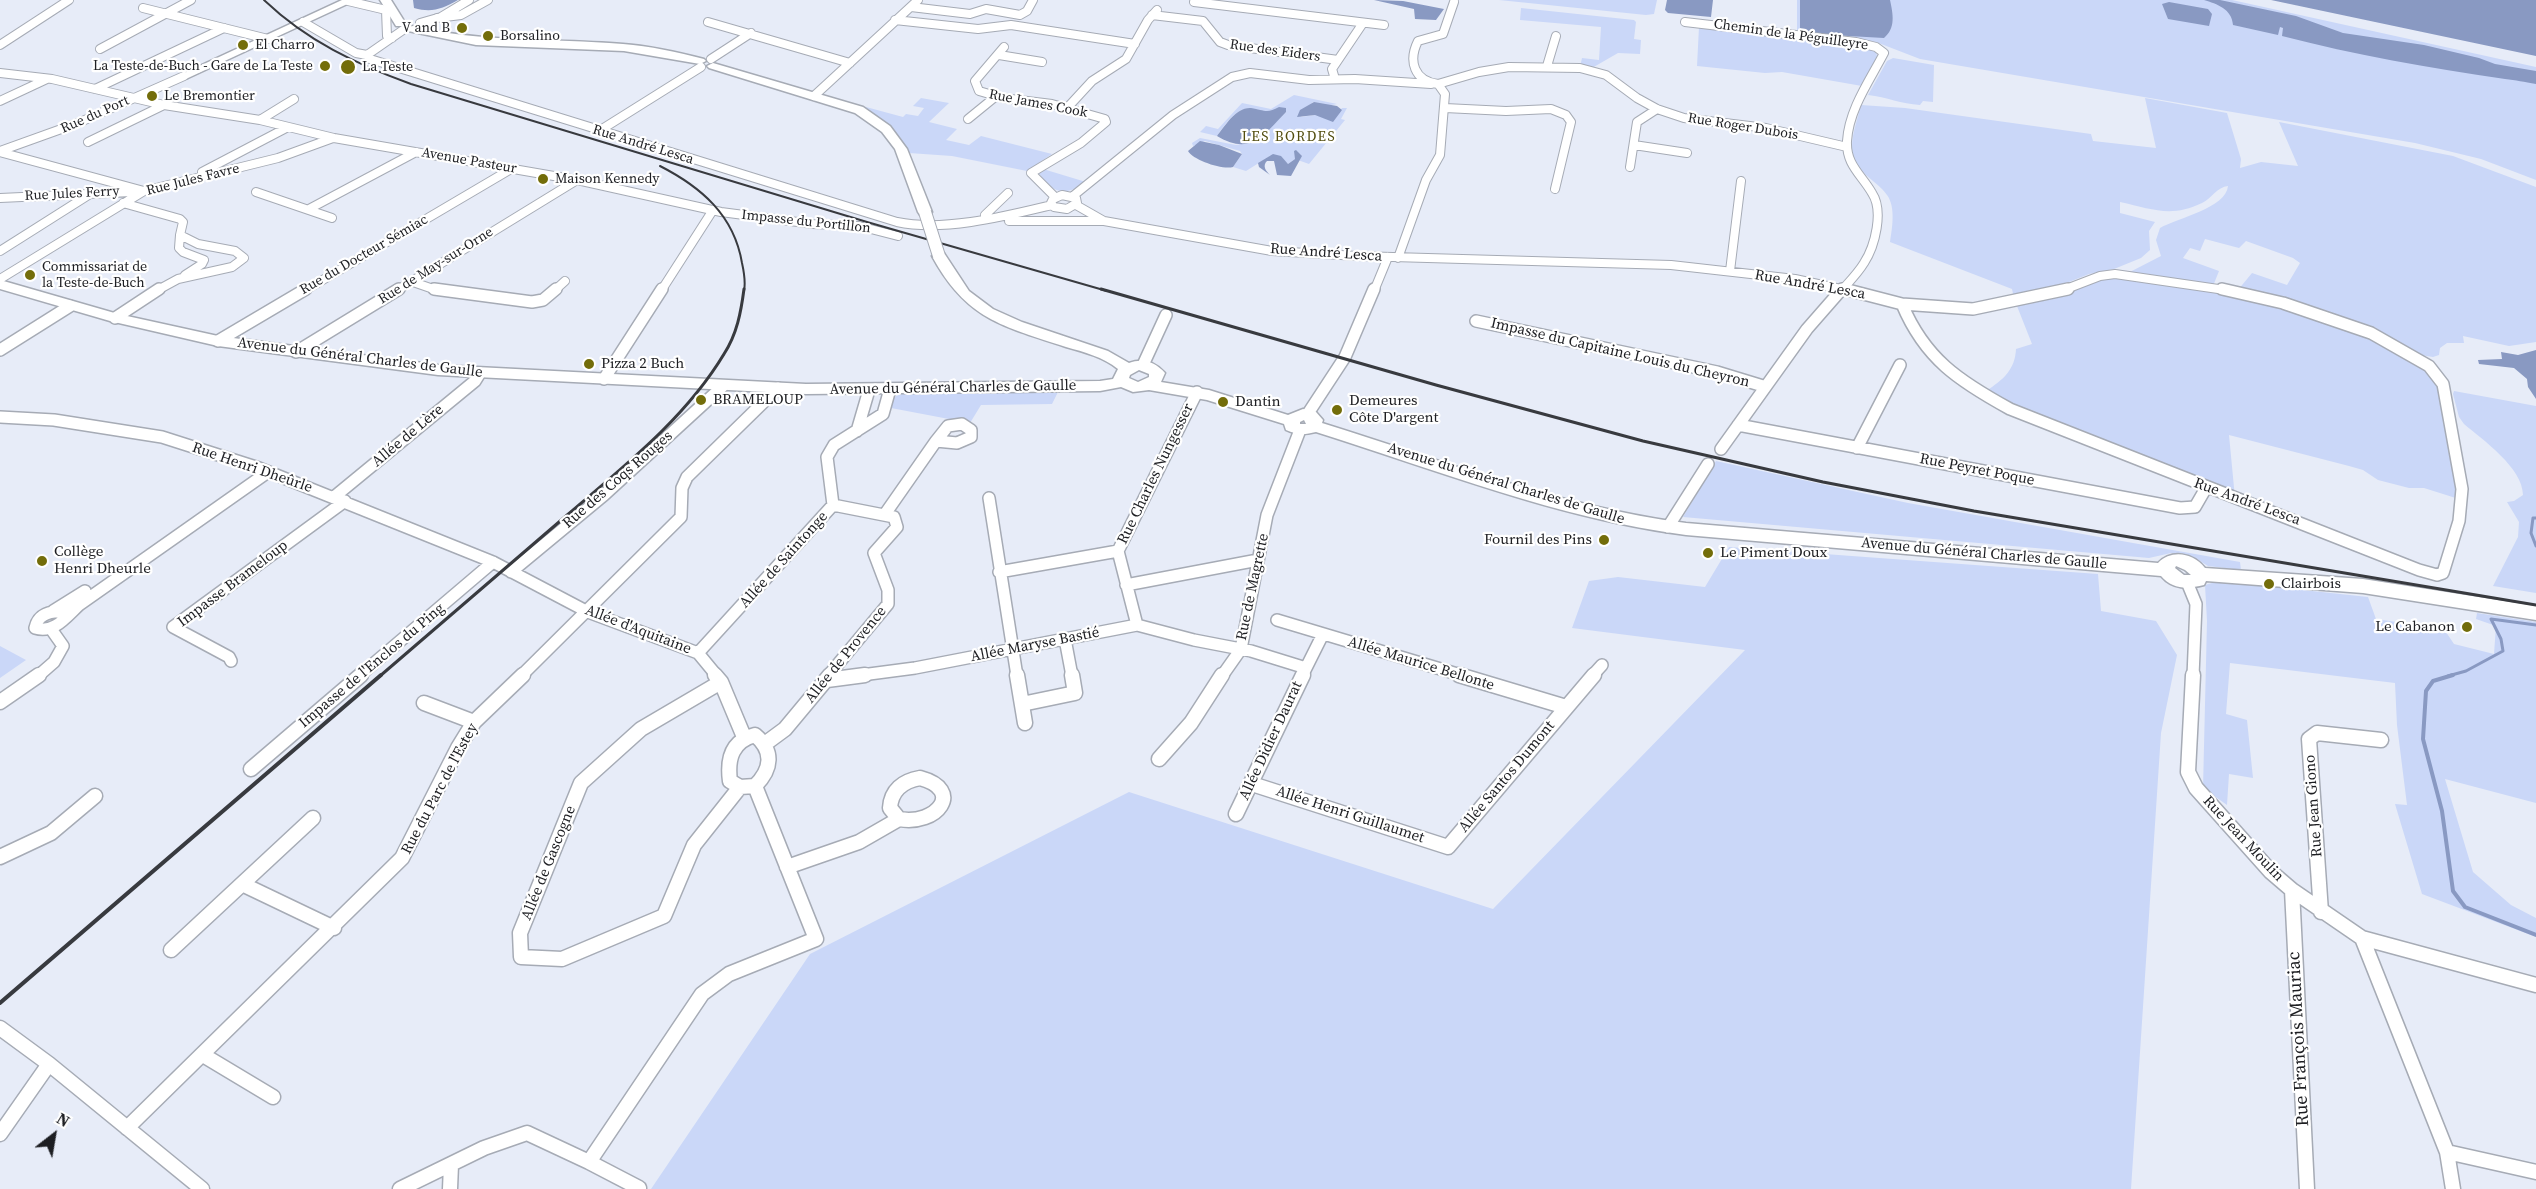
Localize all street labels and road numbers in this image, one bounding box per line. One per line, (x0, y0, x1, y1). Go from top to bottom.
street label: Chemin de la Péguilleyre (1713, 16, 1869, 54)
street label: Rue des Eiders (1229, 36, 1321, 66)
street label: Rue James Cook (987, 86, 1089, 122)
street label: Rue du Port (58, 92, 132, 138)
street label: Rue Roger Dubois (1687, 110, 1799, 144)
street label: Rue André Lesca (590, 122, 696, 168)
street label: Avenue Pasteur (420, 144, 518, 178)
street label: Rue Jules Favre (145, 160, 241, 200)
street label: Rue Jules Ferry (24, 183, 120, 205)
street label: Impasse du Portillon (741, 207, 871, 237)
street label: Rue du Docteur Sémiac (297, 211, 431, 299)
street label: Rue de May-sur-Orne (376, 224, 496, 308)
street label: Rue André Lesca (1269, 240, 1383, 266)
street label: Rue André Lesca (1753, 266, 1867, 304)
street label: Impasse du Capitaine Louis du Cheyron (1489, 314, 1751, 392)
street label: Avenue du Général Charles de Gaulle (236, 334, 484, 382)
street label: Avenue du Général Charles de Gaulle (829, 377, 1077, 399)
street label: Allée de Lère (369, 401, 447, 471)
street label: Rue Charles Nungesser (1114, 401, 1198, 547)
street label: Rue des Coqs Rouges (559, 427, 677, 533)
street label: Rue Henri Dheûrle (189, 439, 315, 497)
street label: Avenue du Général Charles de Gaulle (1385, 439, 1627, 529)
street label: Rue Peyret Poque (1918, 450, 2036, 490)
street label: Rue André Lesca (2191, 474, 2303, 530)
street label: Allée de Saintonge (736, 508, 832, 612)
street label: Rue de Magrette (1233, 532, 1273, 642)
street label: Avenue du Général Charles de Gaulle (1860, 534, 2108, 574)
street label: Impasse Brameloup (174, 537, 292, 631)
street label: Impasse de l'Enclos du Ping (295, 600, 449, 732)
street label: Allée d'Aquitaine (582, 601, 694, 659)
street label: Allée de Provence (801, 603, 891, 707)
street label: Allée Maryse Bastié (969, 624, 1101, 666)
street label: Allée Maurice Bellonte (1346, 633, 1496, 695)
street label: Allée Didier Daurat (1236, 679, 1306, 803)
street label: Allée Santos Dumont (1455, 718, 1559, 836)
street label: Rue du Parc de l'Estey (398, 721, 482, 857)
street label: Rue Jean Giono (2301, 754, 2327, 858)
street label: Allée Henri Guillaumet (1274, 783, 1426, 847)
street label: Rue Jean Moulin (2199, 792, 2287, 886)
street label: Allée de Gascogne (518, 803, 580, 923)
street label: Rue François Mauriac (2284, 951, 2314, 1127)

